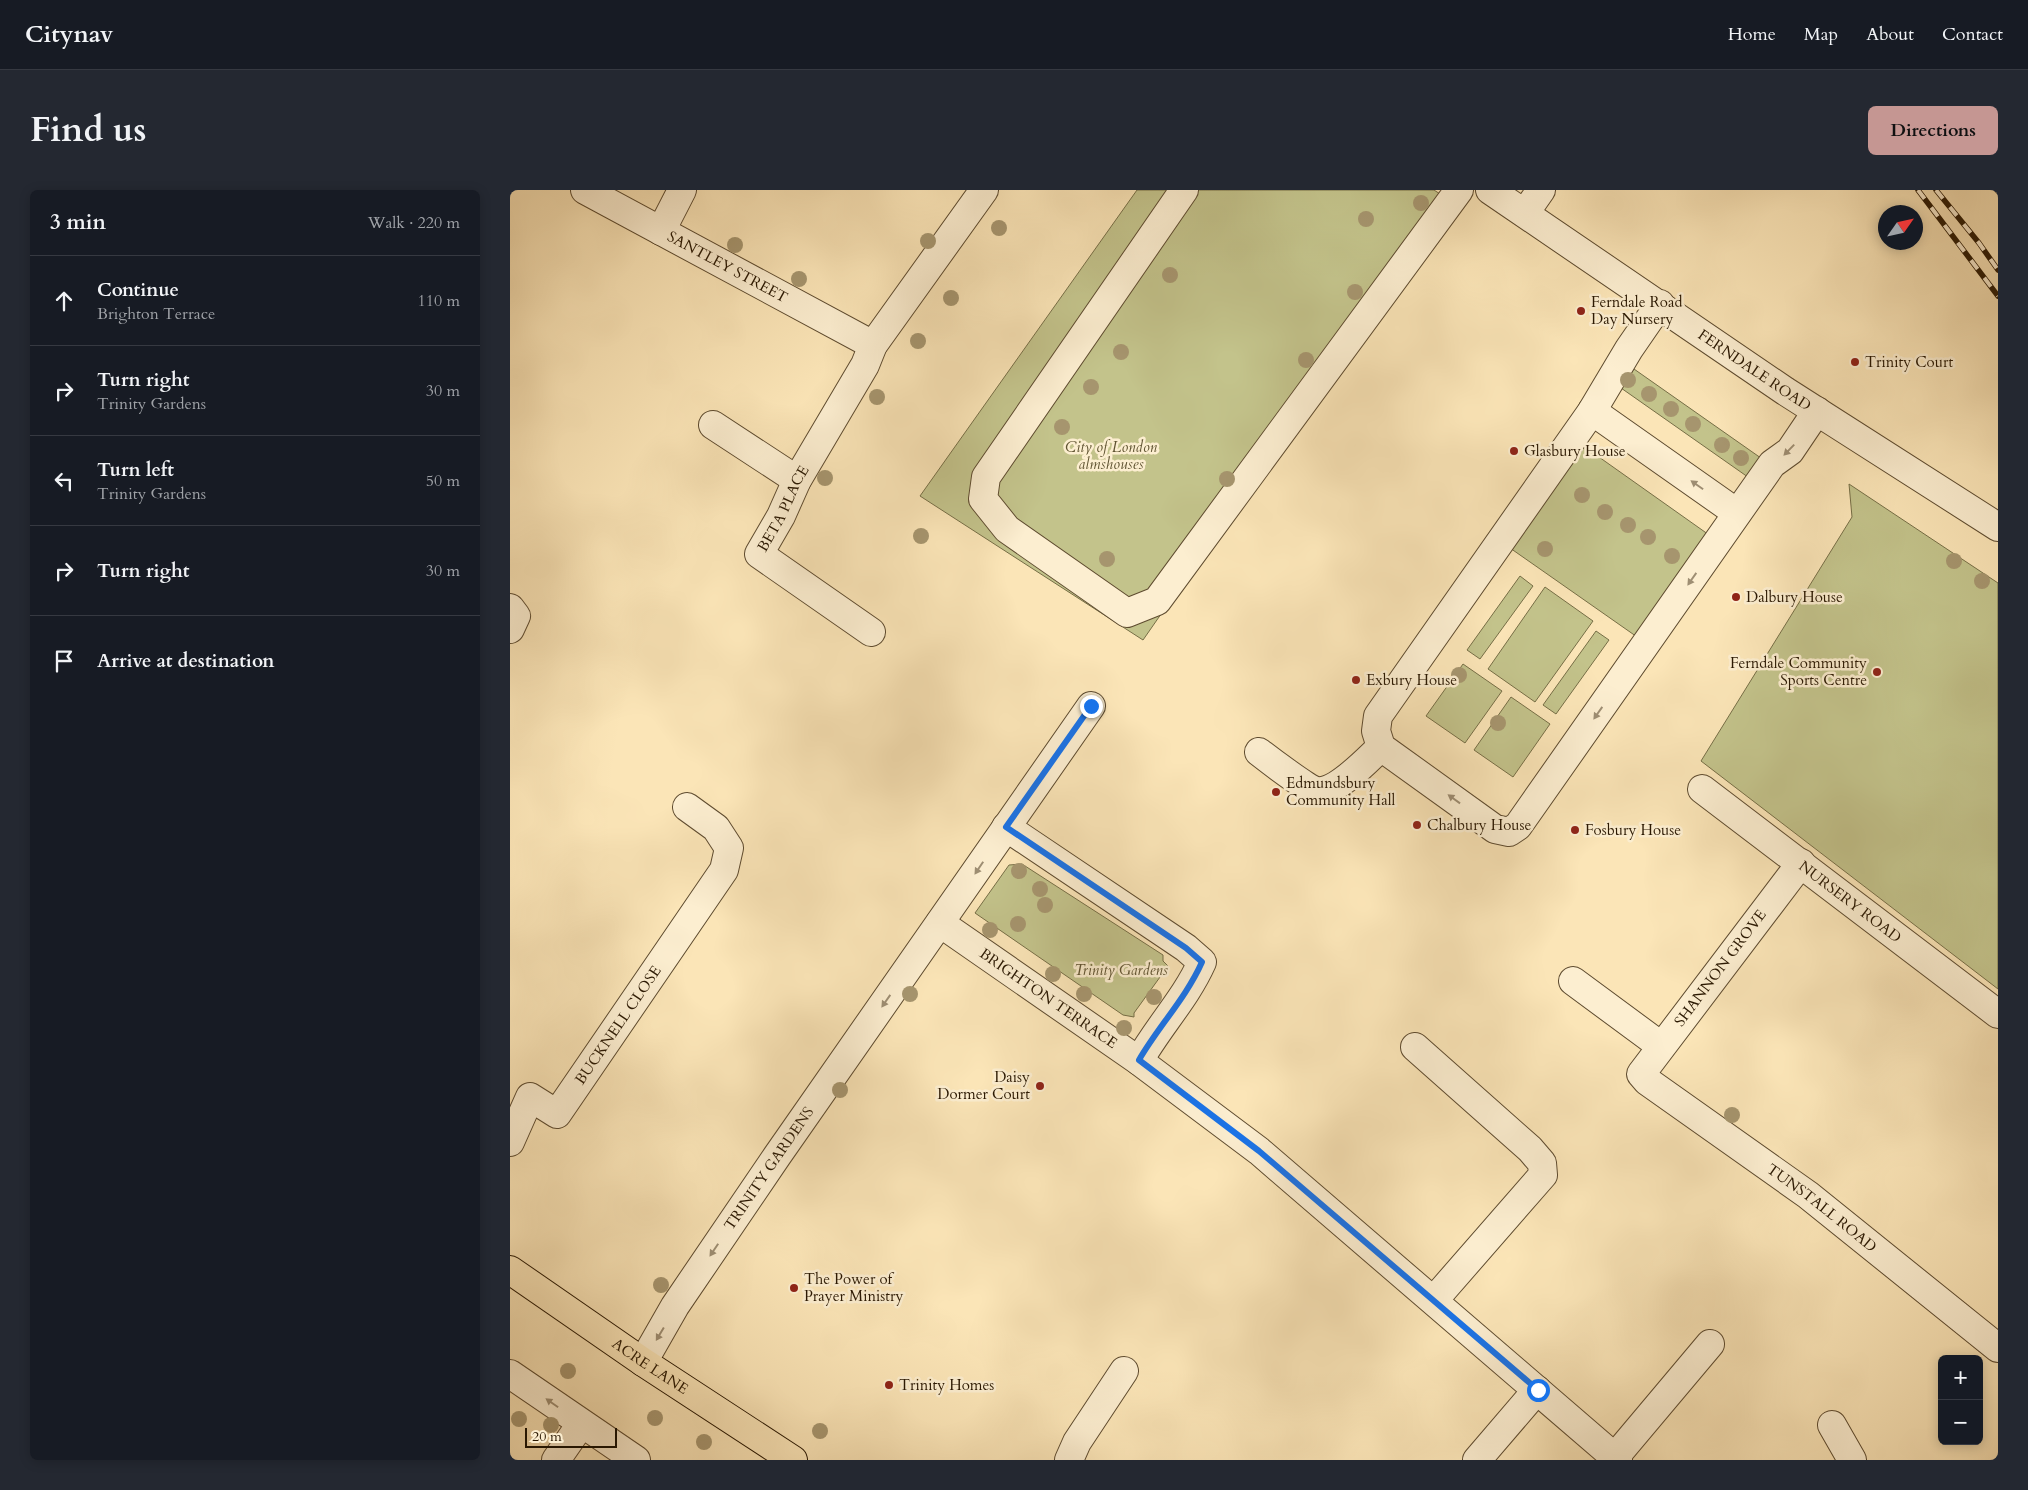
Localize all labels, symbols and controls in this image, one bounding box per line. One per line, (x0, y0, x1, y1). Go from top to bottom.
text: Citynav (25, 18, 113, 51)
text: Home (1728, 22, 1776, 47)
text: Map (1804, 22, 1838, 47)
text: About (1866, 22, 1914, 47)
text: Contact (1942, 22, 2003, 47)
text: Find us (30, 106, 146, 154)
button: Directions (1868, 106, 1998, 155)
north arrow (1878, 205, 1923, 250)
text: 3 min (50, 208, 106, 237)
text: Walk · 220 m (368, 212, 460, 234)
street label: SANTLEY STREET (664, 226, 791, 307)
text: Continue (97, 277, 179, 303)
icon: ahead (50, 287, 78, 315)
text: 110 m (418, 290, 460, 312)
place label: Ferndale Road Day Nursery (1591, 292, 1682, 329)
text: Brighton Terrace (97, 303, 215, 325)
marker: Ferndale Road Day Nursery (1575, 305, 1587, 317)
street label: FERNDALE ROAD (1694, 325, 1815, 415)
place label: Trinity Court (1865, 352, 1953, 372)
marker: Trinity Court (1849, 356, 1861, 368)
text: Turn right (97, 367, 189, 393)
icon: right (50, 377, 78, 405)
text: 30 m (426, 380, 460, 402)
text: Trinity Gardens (97, 393, 206, 415)
park label: City of London almshouses (1065, 437, 1158, 474)
place label: Glasbury House (1524, 441, 1626, 461)
one-way arrow (1783, 444, 1795, 456)
marker: Glasbury House (1508, 445, 1520, 457)
text: Turn left (97, 457, 174, 483)
street label: BETA PLACE (752, 462, 813, 555)
icon: left (50, 467, 78, 495)
text: 50 m (426, 470, 460, 492)
one-way arrow (1691, 480, 1704, 490)
text: Trinity Gardens (97, 483, 206, 505)
icon: right (50, 557, 78, 585)
text: Turn right (97, 558, 189, 584)
text: 30 m (426, 560, 460, 582)
one-way arrow (1687, 573, 1696, 586)
place label: Dalbury House (1746, 587, 1843, 607)
marker: Dalbury House (1730, 591, 1742, 603)
icon: arrive (50, 647, 78, 675)
text: Arrive at destination (97, 648, 274, 674)
place label: Ferndale Community Sports Centre (1730, 653, 1867, 690)
marker: Ferndale Community Sports Centre (1871, 666, 1883, 678)
place label: Exbury House (1366, 670, 1457, 690)
marker: Exbury House (1350, 674, 1362, 686)
route end (1080, 695, 1103, 718)
one-way arrow (1593, 706, 1603, 719)
place label: Edmundsbury Community Hall (1286, 773, 1395, 810)
marker: Edmundsbury Community Hall (1270, 786, 1282, 798)
one-way arrow (1447, 794, 1461, 804)
place label: Chalbury House (1427, 815, 1532, 835)
marker: Chalbury House (1411, 819, 1423, 831)
place label: Fosbury House (1585, 820, 1681, 840)
marker: Fosbury House (1569, 824, 1581, 836)
street label: NURSERY ROAD (1795, 856, 1906, 947)
one-way arrow (974, 861, 984, 875)
street label: SHANNON GROVE (1669, 905, 1771, 1031)
street label: BRIGHTON TERRACE (976, 943, 1121, 1053)
park label: Trinity Gardens (1074, 960, 1168, 980)
street label: BUCKNELL CLOSE (570, 962, 666, 1088)
one-way arrow (881, 994, 891, 1008)
place label: Daisy Dormer Court (937, 1067, 1030, 1104)
marker: Daisy Dormer Court (1034, 1080, 1046, 1092)
street label: TRINITY GARDENS (719, 1103, 818, 1234)
street label: TUNSTALL ROAD (1763, 1159, 1881, 1256)
one-way arrow (709, 1243, 719, 1256)
place label: The Power of Prayer Ministry (804, 1269, 903, 1306)
marker: The Power of Prayer Ministry (788, 1282, 800, 1294)
one-way arrow (655, 1328, 664, 1341)
street label: ACRE LANE (608, 1334, 692, 1399)
map controls (1938, 1355, 1983, 1445)
button: + (1938, 1355, 1983, 1400)
place label: Trinity Homes (899, 1375, 994, 1395)
marker: Trinity Homes (883, 1379, 895, 1391)
route start (1527, 1379, 1550, 1402)
one-way arrow (545, 1398, 558, 1408)
button: − (1938, 1400, 1983, 1445)
scale bar (525, 1425, 618, 1448)
text: 20 m (532, 1427, 562, 1446)

